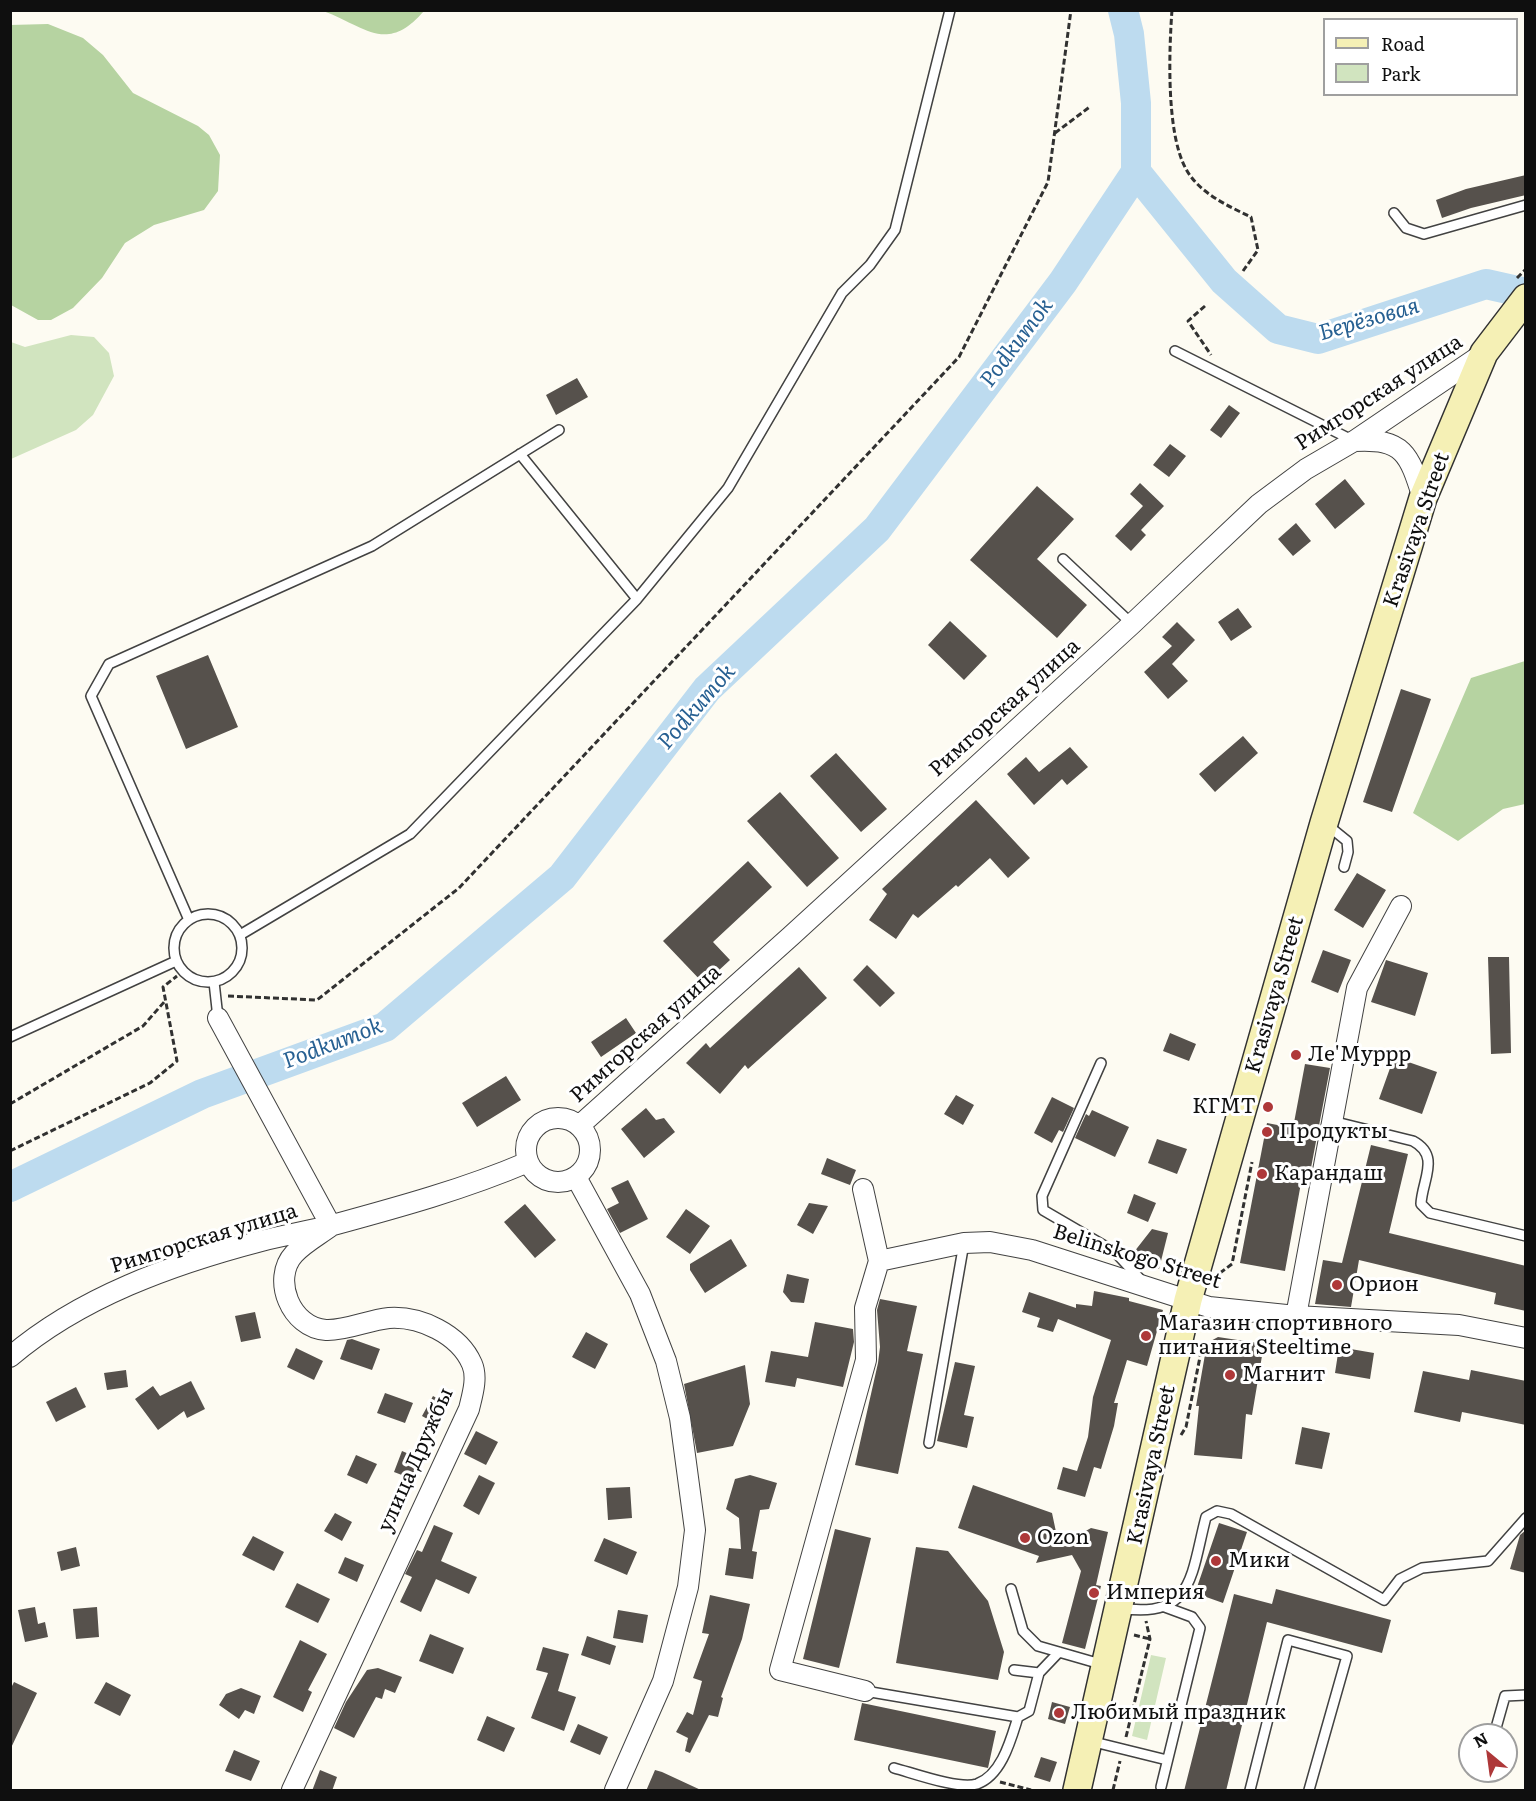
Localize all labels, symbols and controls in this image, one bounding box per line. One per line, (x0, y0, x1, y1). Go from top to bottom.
legend (1323, 18, 1518, 96)
text: Road (1381, 30, 1425, 57)
text: Park (1381, 60, 1420, 87)
water label: Podkumok (975, 293, 1059, 393)
water label: Берёзовая (1316, 293, 1422, 347)
street label: Римгорская улица (1291, 330, 1467, 456)
street label: Krasivaya Street (1379, 449, 1455, 611)
street label: Римгорская улица (925, 634, 1085, 782)
water label: Podkumok (653, 659, 741, 755)
street label: Krasivaya Street (1241, 913, 1309, 1077)
street label: Римгорская улица (566, 960, 726, 1108)
water label: Podkumok (279, 1013, 387, 1075)
place label: Ле'Муррр (1308, 1042, 1411, 1068)
marker: Ле'Муррр (1289, 1048, 1303, 1062)
place label: КГМТ (1192, 1094, 1256, 1120)
marker: КГМТ (1261, 1100, 1275, 1114)
place label: Продукты (1279, 1119, 1388, 1145)
marker: Продукты (1260, 1125, 1274, 1139)
place label: Карандаш (1274, 1161, 1383, 1187)
marker: Карандаш (1255, 1167, 1269, 1181)
street label: Римгорская улица (108, 1199, 300, 1279)
street label: Belinskogo Street (1050, 1219, 1224, 1295)
place label: Орион (1349, 1272, 1419, 1298)
marker: Орион (1330, 1278, 1344, 1292)
place label: Магазин спортивного питания Steeltime (1158, 1311, 1392, 1361)
marker: Магазин спортивного питания Steeltime (1139, 1329, 1153, 1343)
place label: Магнит (1242, 1362, 1326, 1388)
marker: Магнит (1223, 1368, 1237, 1382)
street label: Krasivaya Street (1123, 1383, 1181, 1547)
street label: улица Дружбы (373, 1384, 459, 1536)
place label: Ozon (1037, 1525, 1089, 1551)
marker: Ozon (1018, 1531, 1032, 1545)
place label: Мики (1228, 1548, 1290, 1574)
marker: Мики (1209, 1554, 1223, 1568)
place label: Империя (1106, 1580, 1205, 1606)
marker: Империя (1087, 1586, 1101, 1600)
place label: Любимый праздник (1071, 1700, 1286, 1726)
marker: Любимый праздник (1052, 1706, 1066, 1720)
north arrow (1458, 1723, 1518, 1783)
text: N (1469, 1725, 1492, 1753)

